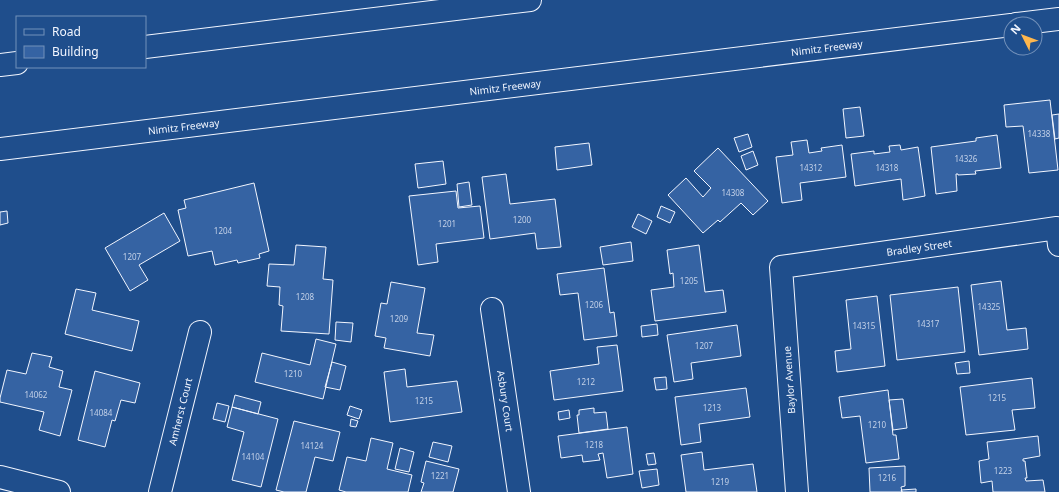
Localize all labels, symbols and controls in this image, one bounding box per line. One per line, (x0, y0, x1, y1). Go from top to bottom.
legend (16, 16, 146, 68)
north arrow (1003, 16, 1043, 56)
text: N (1007, 21, 1024, 37)
text: Road (52, 23, 81, 40)
street label: Nimitz Freeway (790, 36, 864, 59)
text: Building (52, 43, 99, 60)
street label: Nimitz Freeway (469, 76, 543, 98)
street label: Nimitz Freeway (147, 115, 221, 138)
house number: 14338 (1028, 128, 1051, 139)
house number: 14326 (955, 153, 978, 164)
house number: 14312 (800, 162, 823, 173)
house number: 14318 (876, 162, 899, 173)
house number: 14308 (722, 187, 745, 198)
house number: 1200 (513, 214, 532, 225)
house number: 1201 (438, 218, 456, 229)
house number: 1204 (214, 225, 233, 236)
street label: Bradley Street (885, 236, 953, 259)
house number: 1207 (123, 251, 142, 262)
house number: 1205 (680, 275, 699, 286)
house number: 1208 (296, 291, 315, 302)
house number: 1206 (585, 299, 604, 310)
house number: 14325 (978, 301, 1001, 312)
house number: 1209 (390, 313, 409, 324)
house number: 14317 (917, 318, 940, 329)
house number: 14315 (853, 320, 876, 331)
house number: 1207 (695, 340, 714, 351)
street label: Baylor Avenue (780, 345, 798, 414)
house number: 1210 (284, 368, 303, 379)
street label: Asbury Court (494, 369, 517, 433)
street label: Amherst Court (165, 376, 195, 447)
house number: 1212 (577, 376, 596, 387)
house number: 14062 (25, 389, 48, 400)
house number: 1215 (988, 392, 1007, 403)
house number: 1215 (415, 395, 434, 406)
house number: 1213 (703, 402, 722, 413)
house number: 14084 (90, 407, 113, 418)
house number: 1210 (868, 419, 887, 430)
house number: 1218 (585, 439, 604, 450)
house number: 14124 (301, 440, 324, 451)
house number: 14104 (242, 451, 265, 462)
house number: 1223 (994, 465, 1013, 476)
house number: 1221 (431, 470, 449, 481)
house number: 1216 (878, 472, 897, 483)
house number: 1219 (711, 476, 730, 487)

